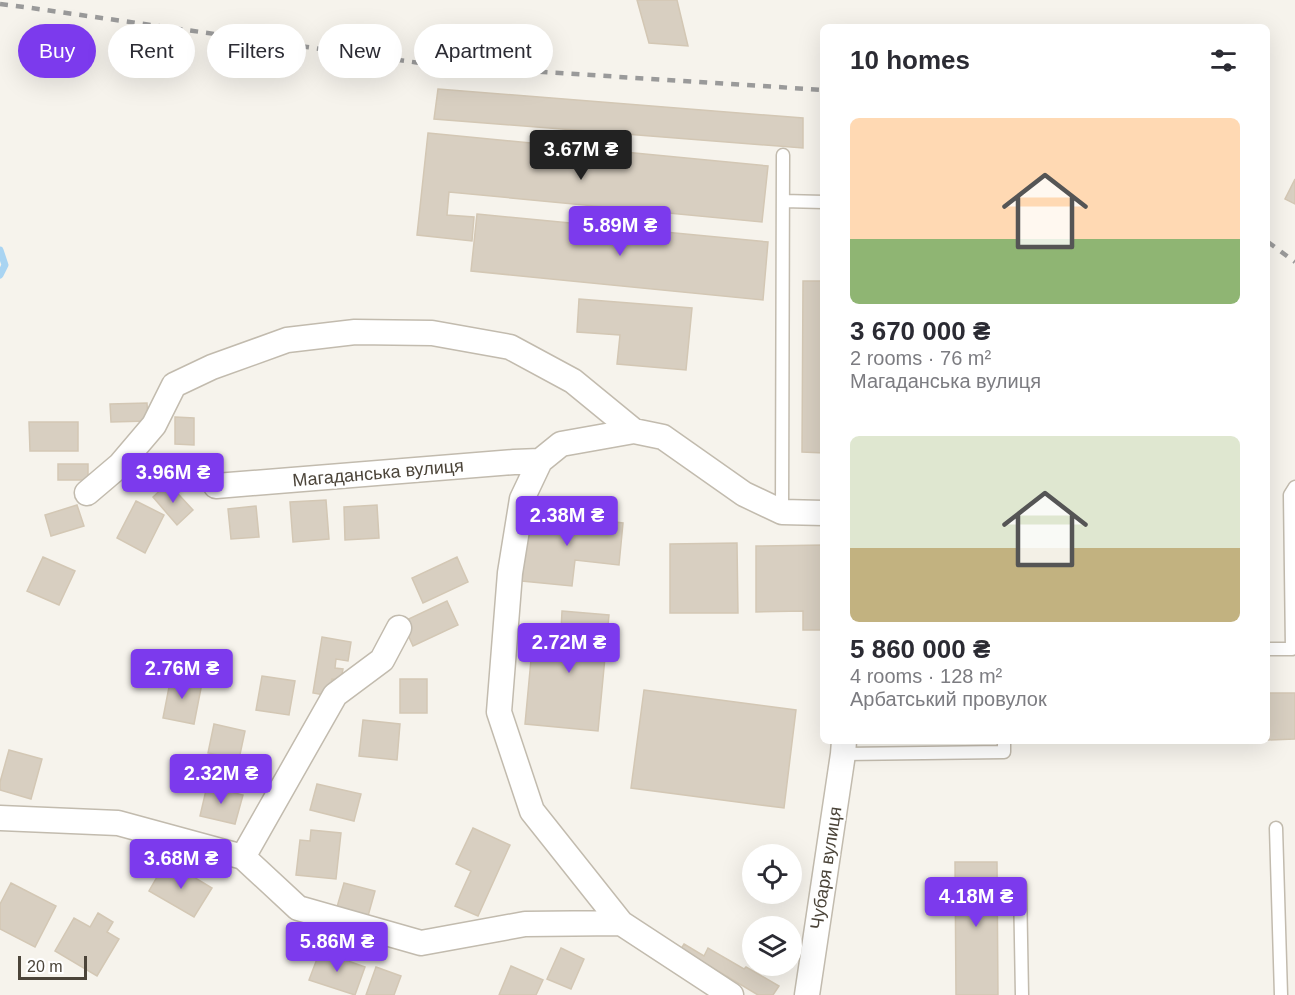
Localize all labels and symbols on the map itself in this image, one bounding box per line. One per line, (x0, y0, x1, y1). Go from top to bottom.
pin: 3.67M ₴ (526, 130, 636, 181)
pin: 5.89M ₴ (565, 206, 675, 257)
pin: 3.96M ₴ (118, 453, 228, 504)
street label: Магаданська вулиця (292, 456, 464, 490)
pin: 2.38M ₴ (512, 496, 622, 547)
pin: 2.72M ₴ (514, 623, 624, 674)
pin: 2.76M ₴ (127, 649, 237, 700)
pin: 2.32M ₴ (166, 754, 276, 805)
street label: Чубаря вулиця (806, 805, 846, 931)
pin: 3.68M ₴ (126, 839, 236, 890)
pin: 4.18M ₴ (921, 877, 1031, 928)
pin: 5.86M ₴ (282, 922, 392, 973)
scale bar (18, 953, 87, 980)

